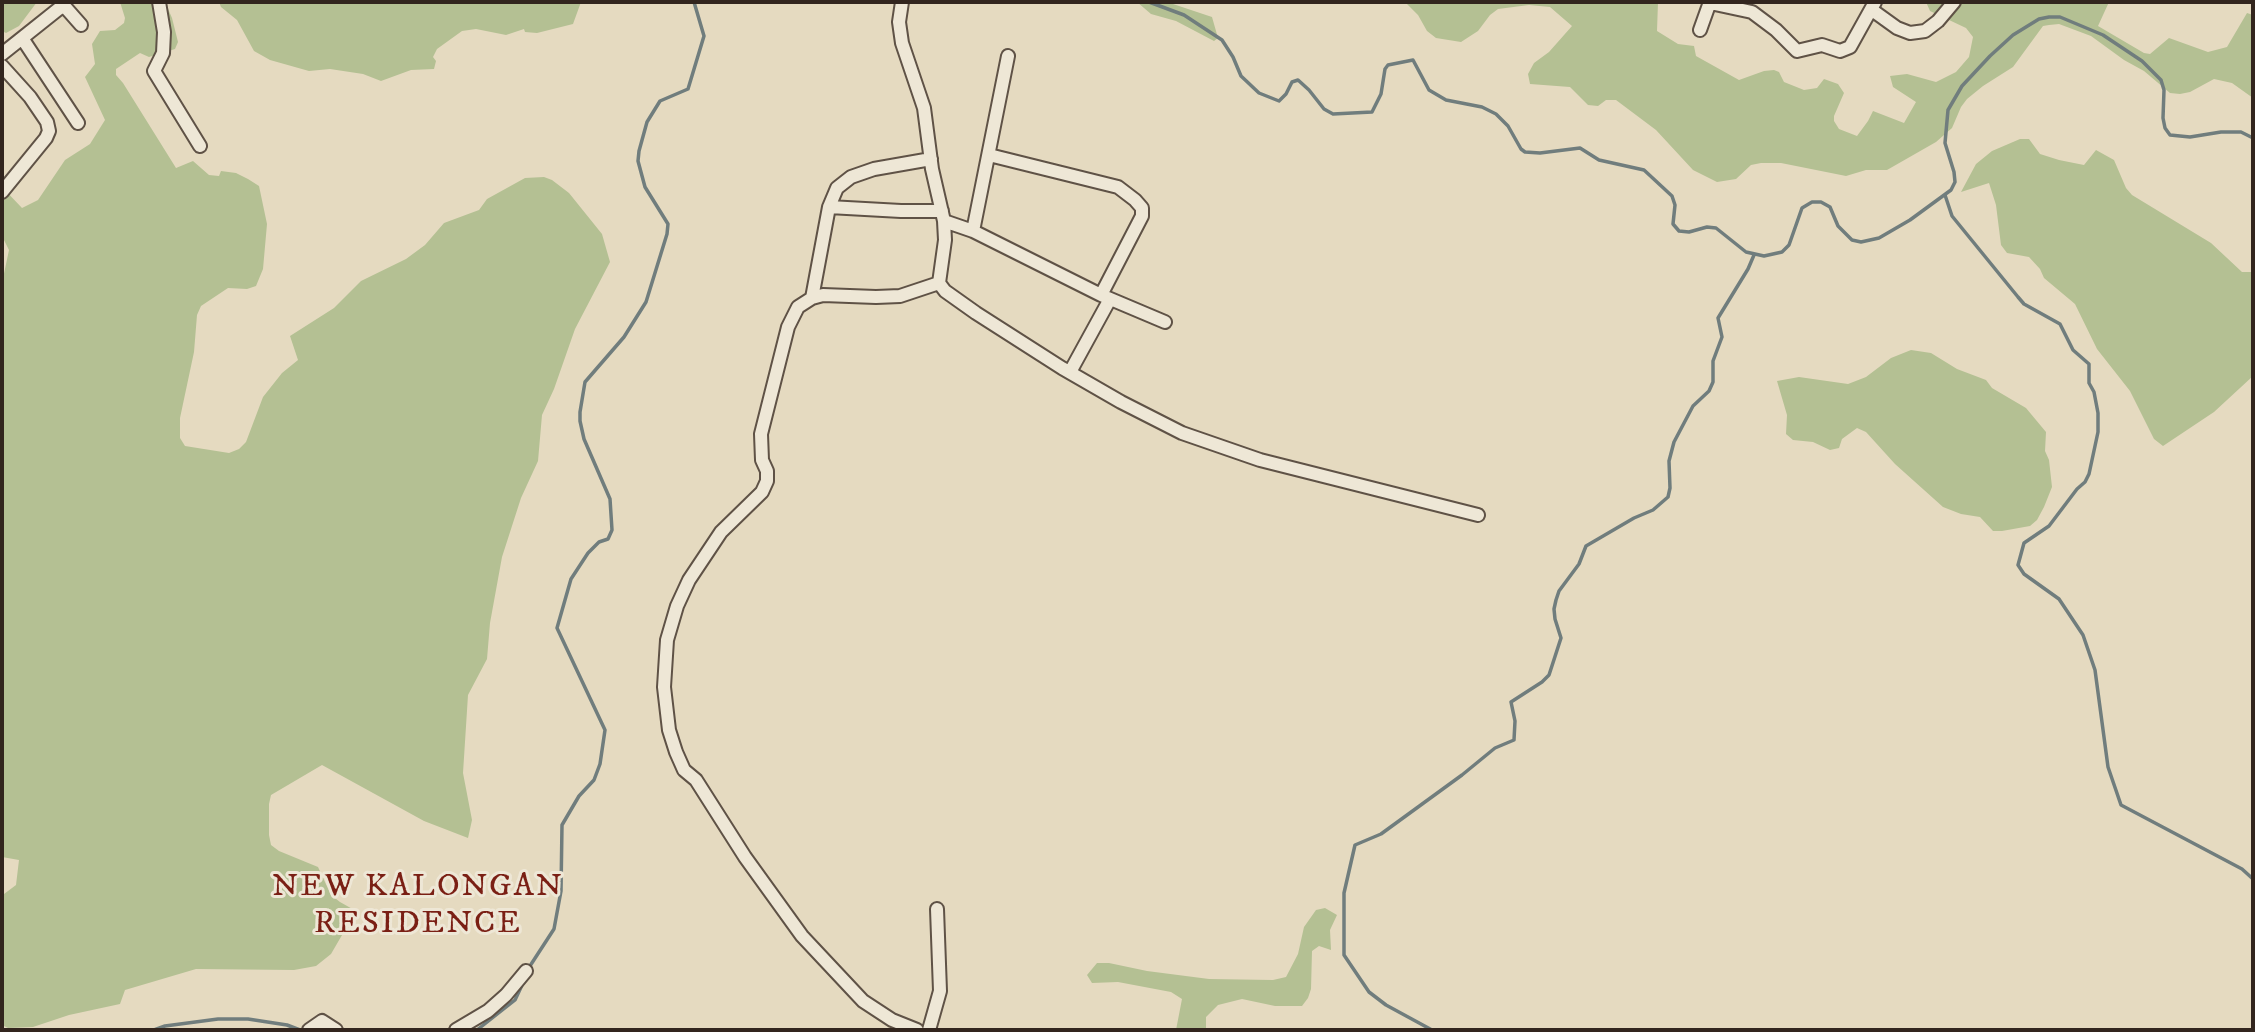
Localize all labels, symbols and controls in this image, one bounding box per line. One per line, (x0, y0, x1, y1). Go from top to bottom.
district label: NEW KALONGAN RESIDENCE (273, 869, 563, 944)

